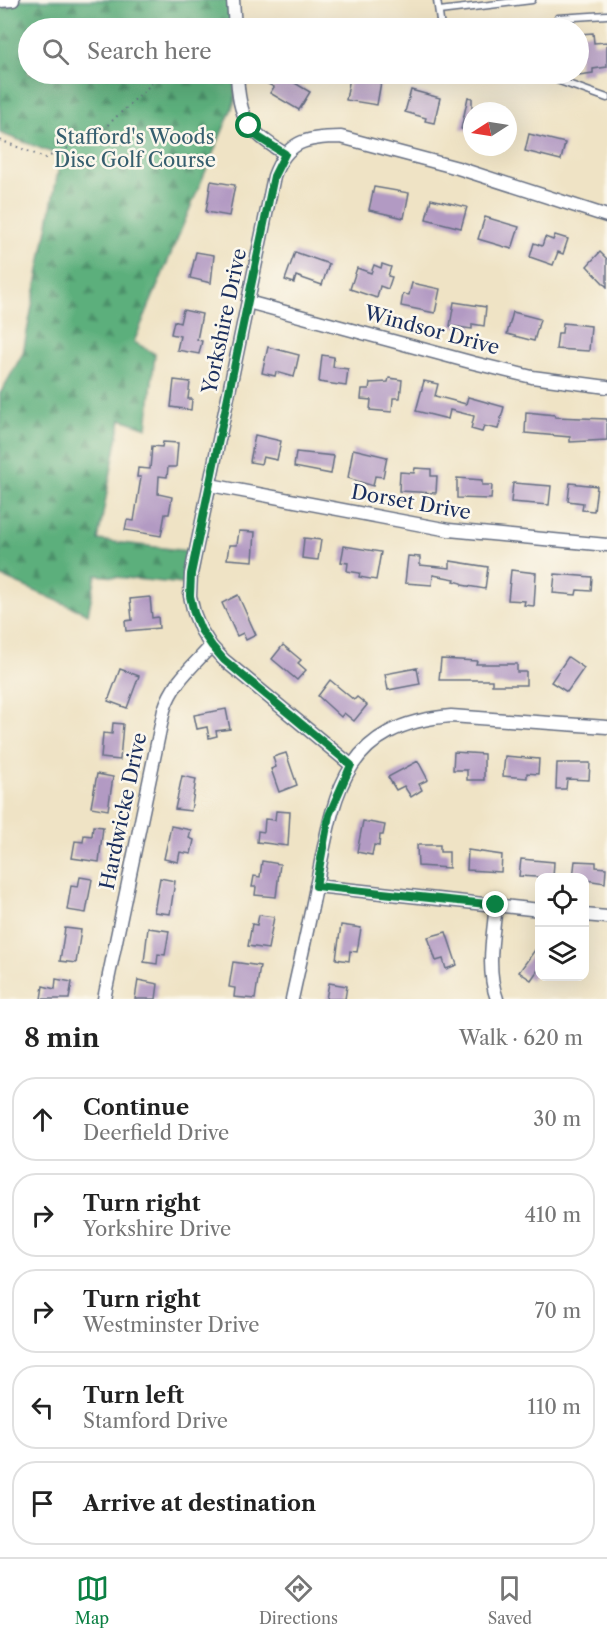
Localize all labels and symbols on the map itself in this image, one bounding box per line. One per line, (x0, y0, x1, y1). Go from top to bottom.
north arrow (463, 102, 517, 156)
route start (235, 112, 261, 138)
park label: Stafford's Woods Disc Golf Course (54, 125, 216, 172)
street label: Yorkshire Drive (197, 246, 251, 397)
street label: Windsor Drive (361, 300, 502, 360)
street label: Dorset Drive (349, 480, 473, 524)
street label: Hardwicke Drive (95, 730, 151, 892)
route end (482, 891, 508, 917)

